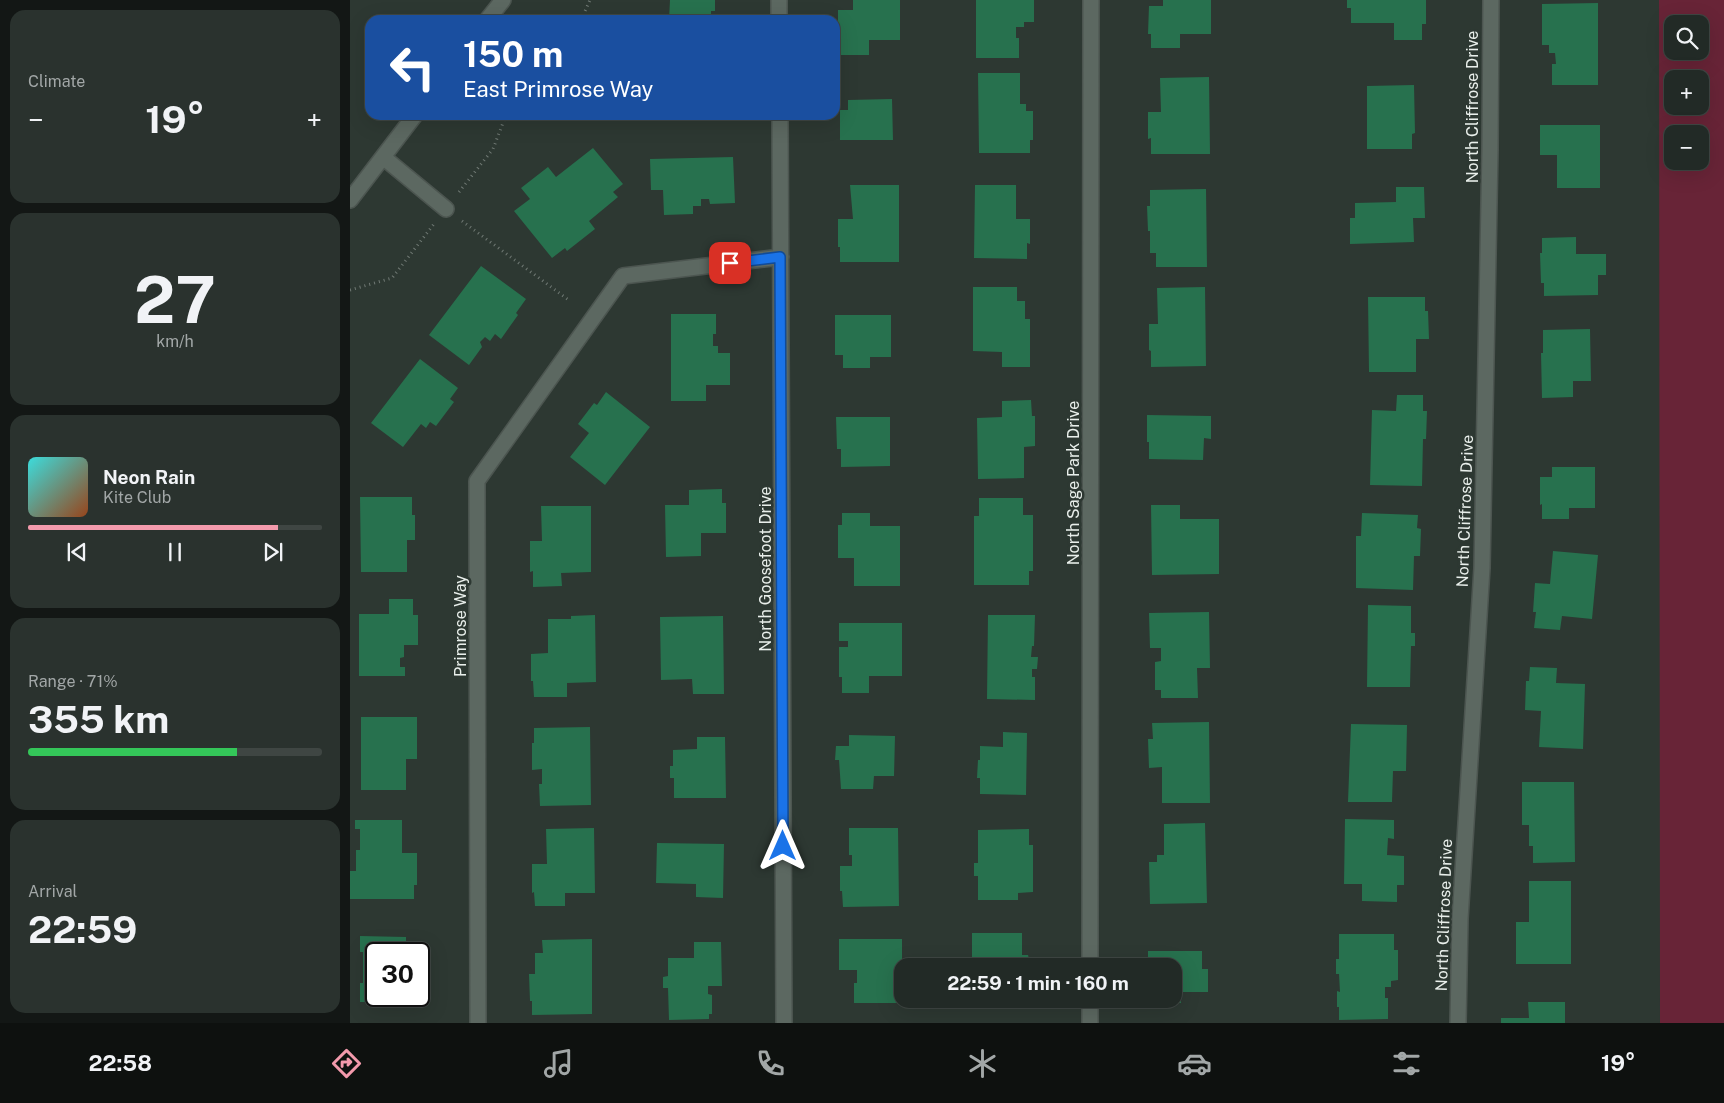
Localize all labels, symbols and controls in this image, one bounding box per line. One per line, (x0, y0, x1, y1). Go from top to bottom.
map controls (1664, 15, 1709, 170)
button: search (1664, 15, 1709, 60)
street label: North Cliffrose Drive (1463, 31, 1482, 183)
text: 150 m (463, 34, 563, 75)
icon: left (380, 35, 445, 100)
button: + (1664, 70, 1709, 115)
text: Climate (28, 72, 85, 91)
text: East Primrose Way (463, 76, 653, 102)
text: 19° (145, 97, 205, 142)
text: − (28, 103, 44, 136)
text: + (306, 103, 322, 136)
button: − (1664, 125, 1709, 170)
pin (709, 242, 751, 284)
icon: arrive (716, 249, 744, 277)
text: 27 (134, 261, 216, 338)
text: km/h (156, 332, 194, 351)
street label: North Sage Park Drive (1064, 401, 1083, 565)
street label: North Cliffrose Drive (1453, 434, 1477, 588)
text: Neon Rain (103, 466, 195, 488)
street label: North Goosefoot Drive (756, 486, 775, 652)
text: Kite Club (103, 488, 171, 507)
icon: previous (63, 538, 91, 566)
icon: pause (161, 538, 189, 566)
icon: next (259, 538, 287, 566)
street label: Primrose Way (451, 575, 470, 677)
text: Range · 71% (28, 672, 118, 691)
text: 355 km (28, 697, 169, 742)
position arrow (756, 819, 808, 871)
street label: North Cliffrose Drive (1432, 838, 1456, 992)
text: Arrival (28, 882, 77, 901)
text: 22:59 (28, 907, 137, 952)
speed limit sign: 30 (365, 942, 430, 1007)
text: 22:59 · 1 min · 160 m (947, 972, 1129, 994)
icon: directions (329, 1046, 364, 1081)
icon: music (541, 1046, 576, 1081)
icon: phone (753, 1046, 788, 1081)
icon: climate (965, 1046, 1000, 1081)
icon: car (1177, 1046, 1212, 1081)
icon: filters (1389, 1046, 1424, 1081)
text: 22:58 (89, 1050, 152, 1076)
text: 19° (1601, 1050, 1635, 1076)

